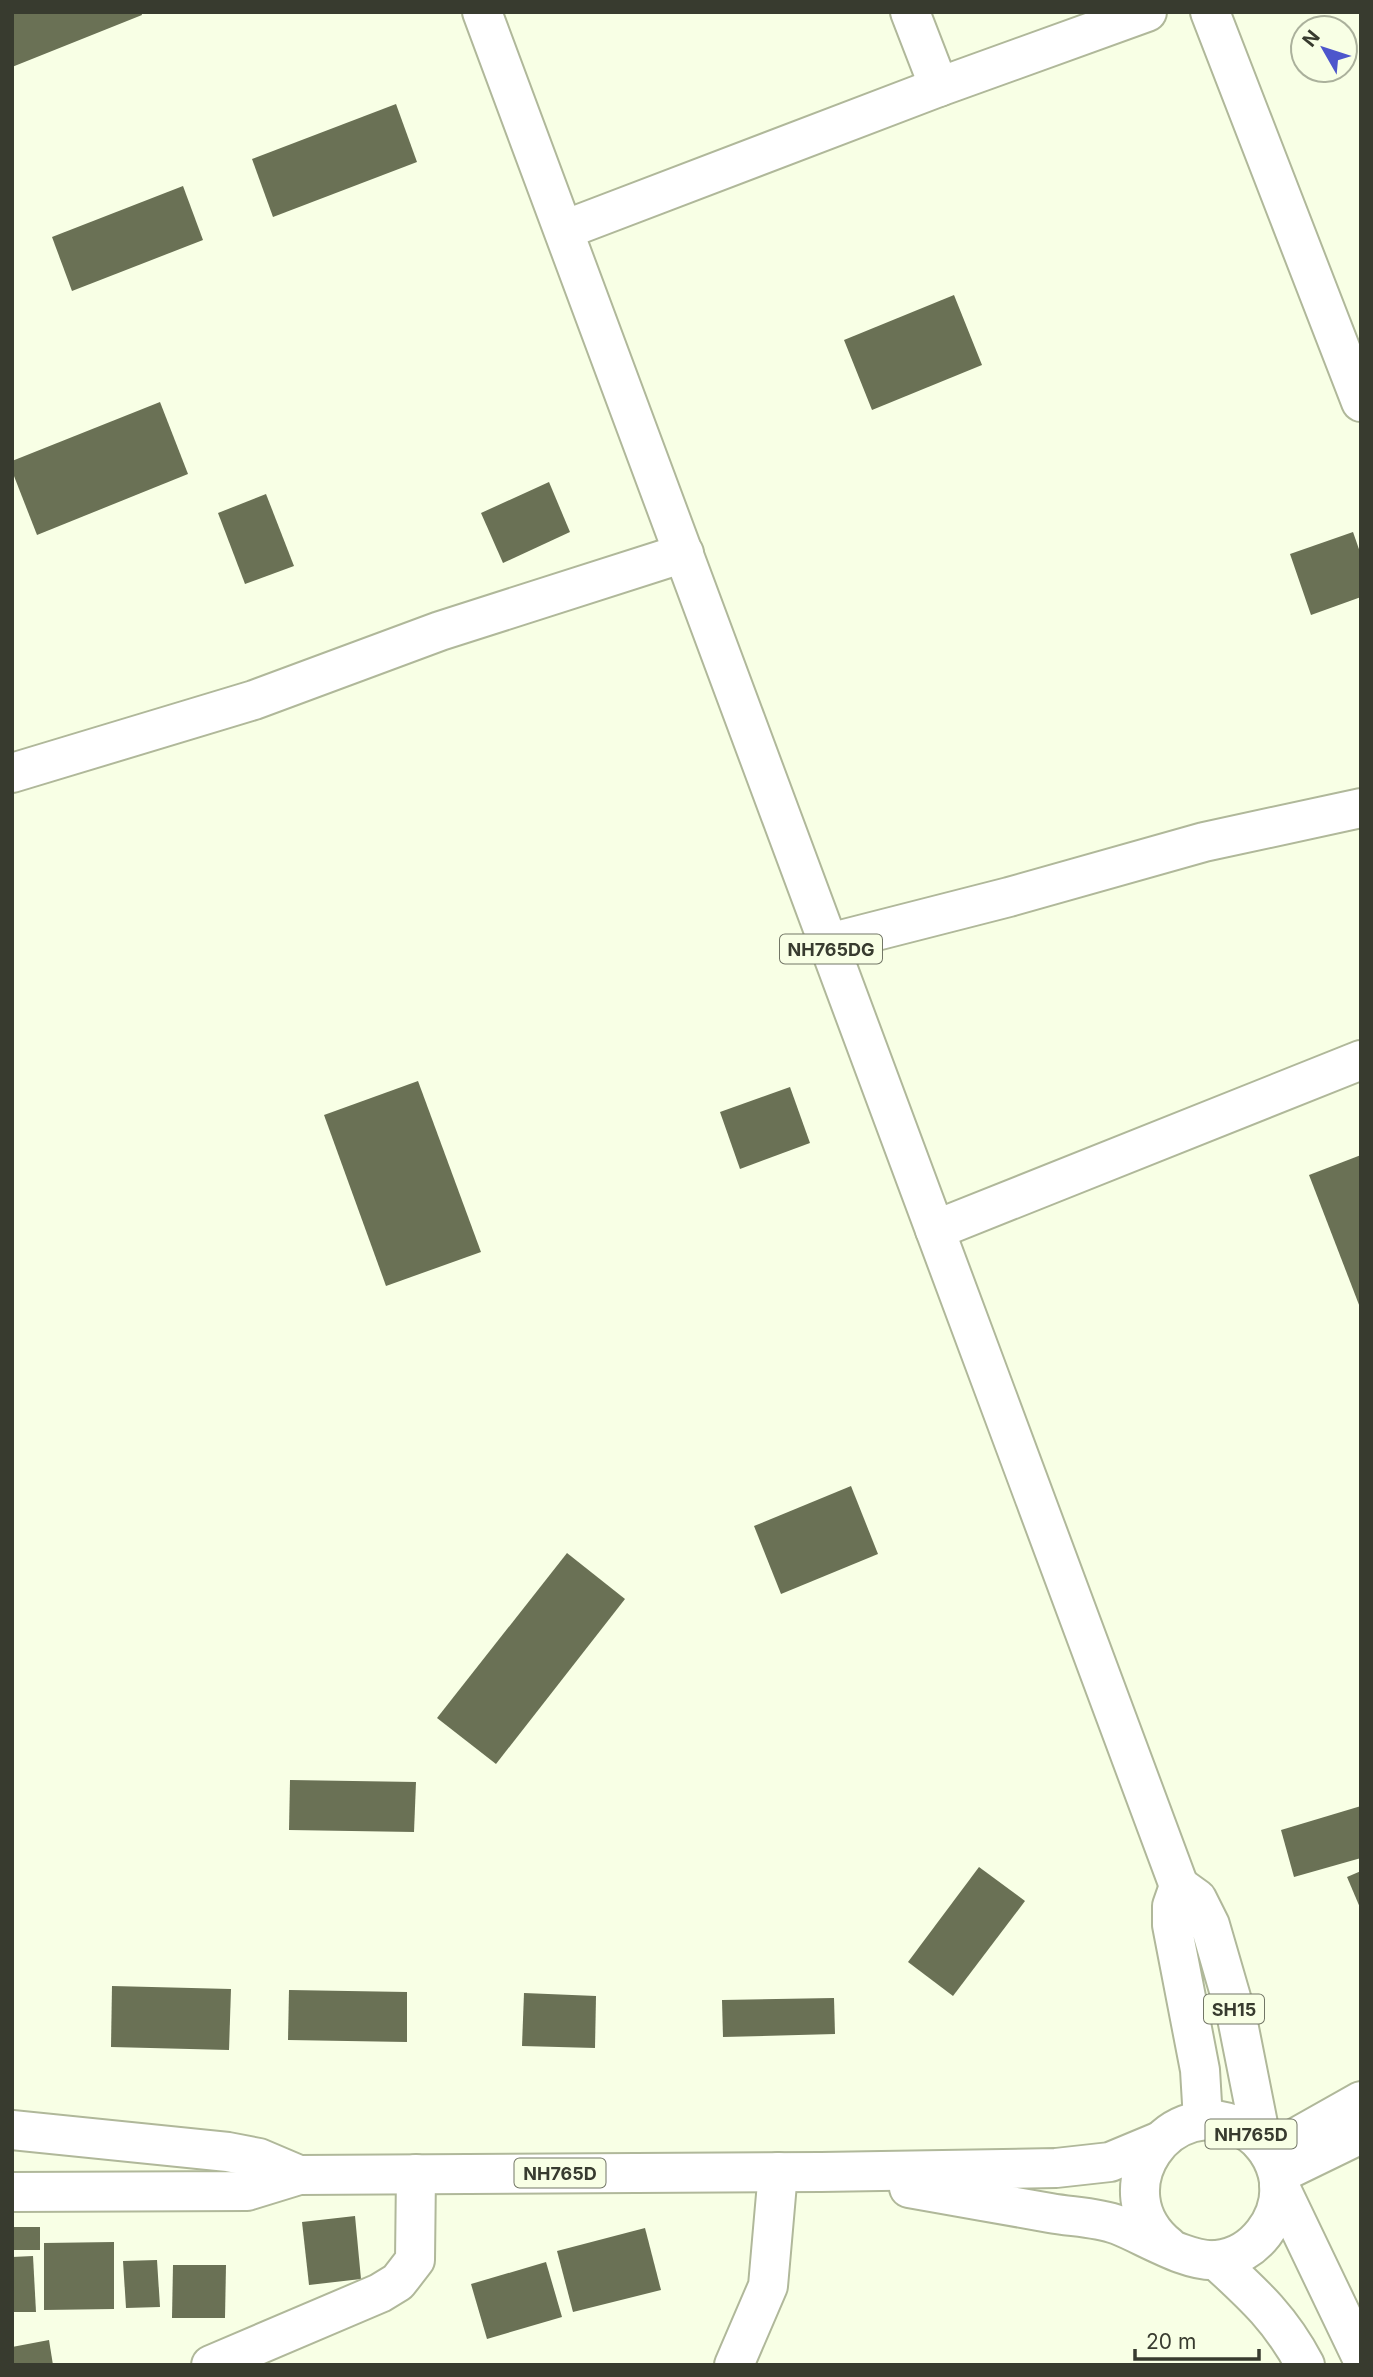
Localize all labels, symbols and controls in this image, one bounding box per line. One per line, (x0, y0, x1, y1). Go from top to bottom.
north arrow (1289, 14, 1359, 84)
text: N (1298, 26, 1325, 51)
road number: NH765DG (780, 934, 882, 964)
road number: SH15 (1204, 1994, 1264, 2024)
road number: NH765D (1206, 2120, 1296, 2148)
road number: NH765D (514, 2158, 606, 2188)
scale bar (1135, 2318, 1259, 2362)
text: 20 m (1146, 2329, 1196, 2354)

